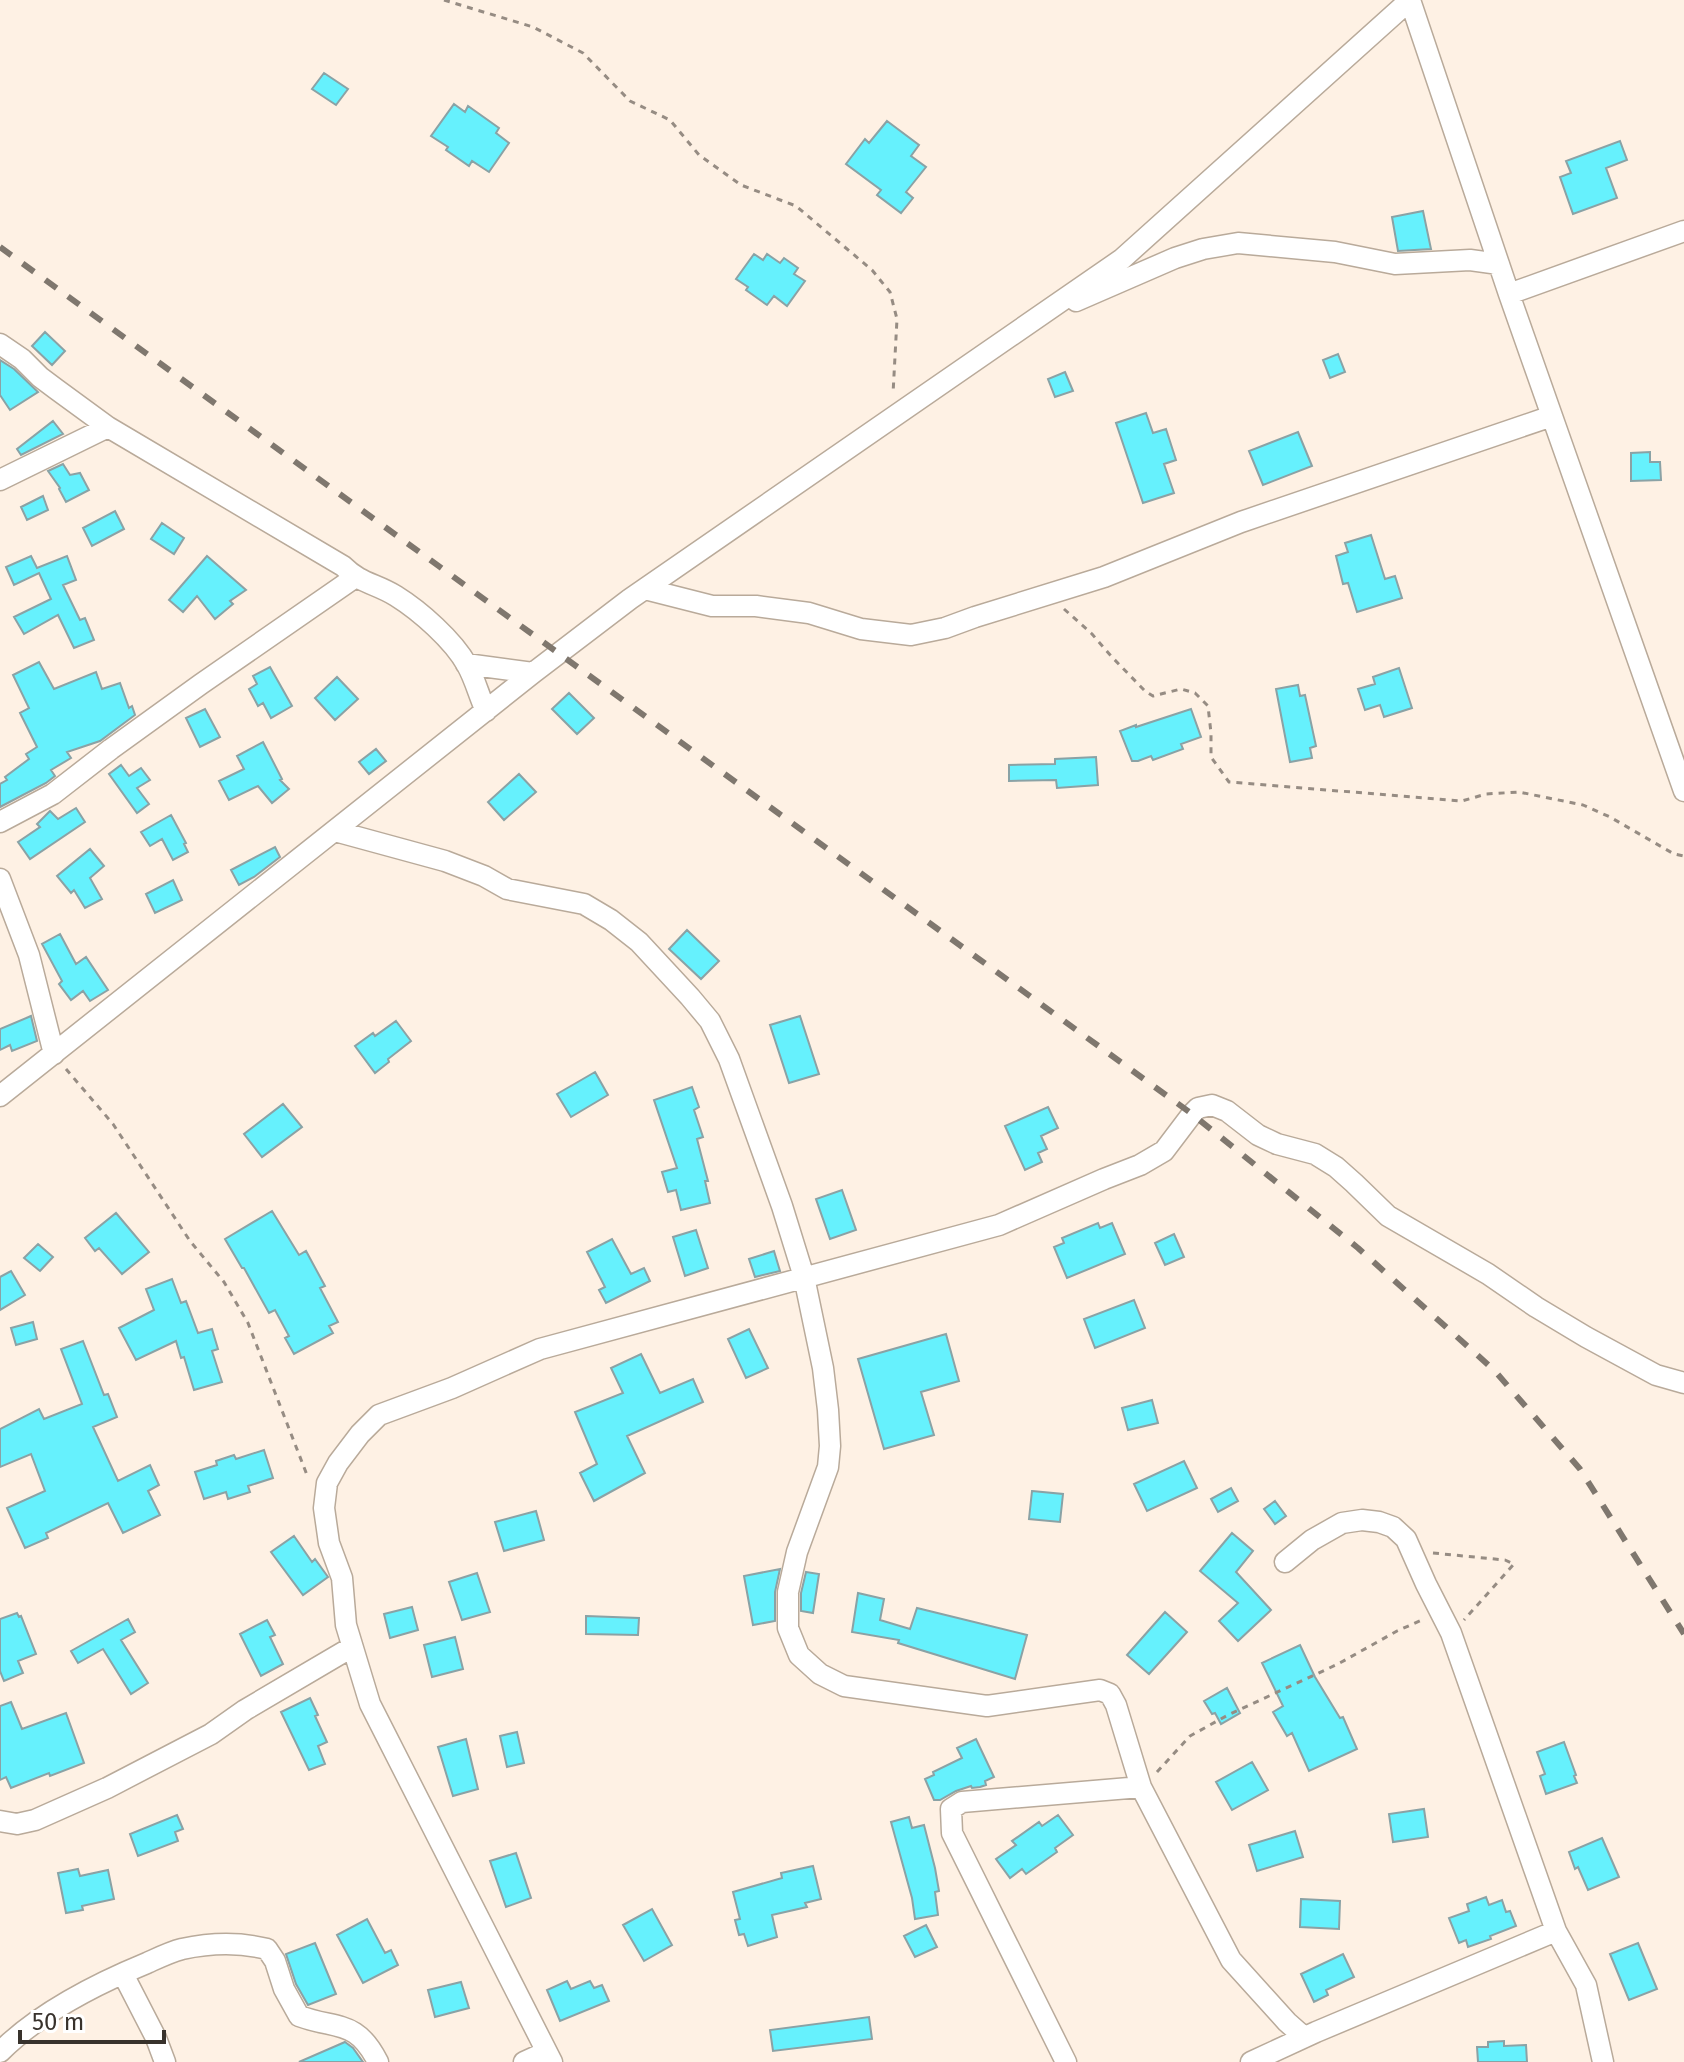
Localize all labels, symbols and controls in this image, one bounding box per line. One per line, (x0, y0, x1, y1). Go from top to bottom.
scale bar (20, 1994, 164, 2044)
text: 50 m (32, 2008, 84, 2036)

